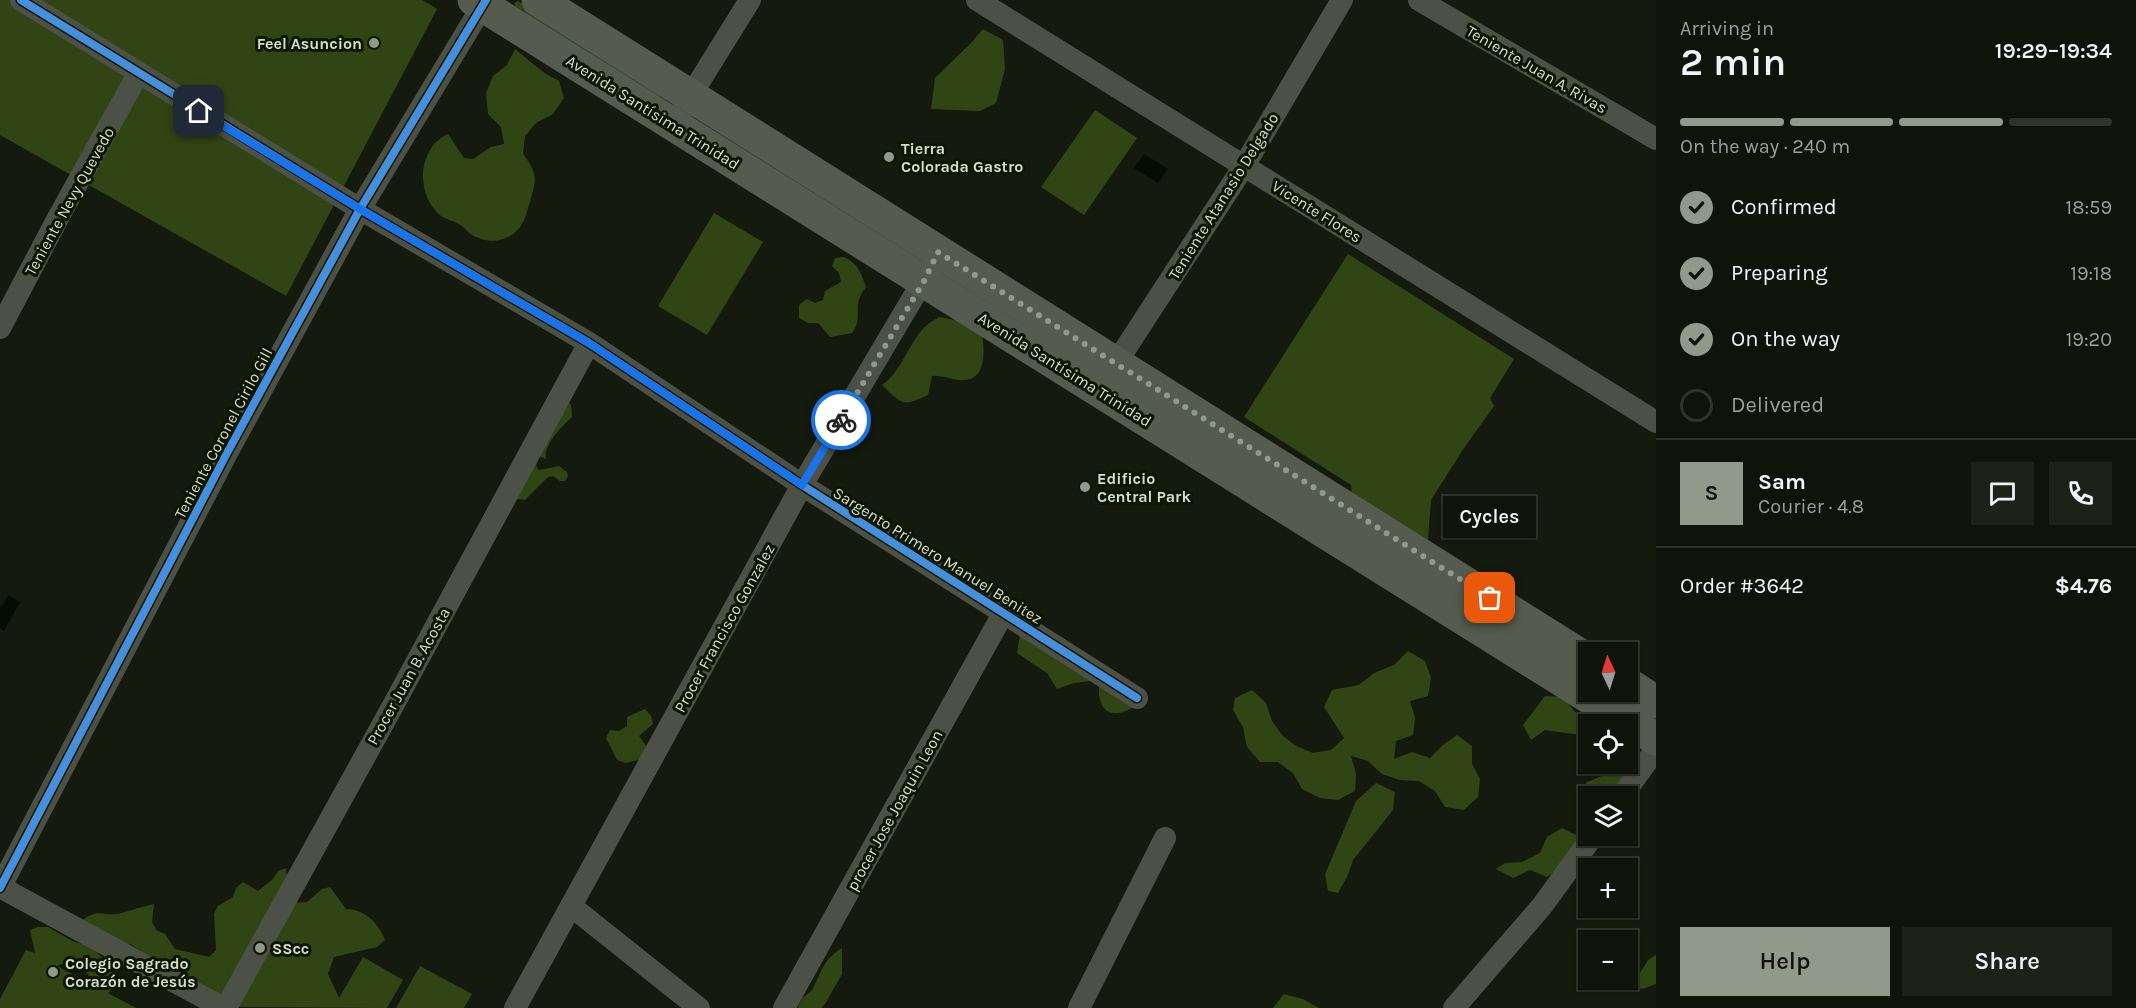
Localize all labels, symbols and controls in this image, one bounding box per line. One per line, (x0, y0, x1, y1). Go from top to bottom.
text: Arriving in (1680, 17, 1774, 40)
street label: Teniente Juan A. Rivas (1463, 21, 1611, 118)
place label: Feel Asuncion (257, 34, 362, 53)
marker: Feel Asuncion (367, 36, 381, 50)
text: 19:29–19:34 (1995, 38, 2112, 64)
text: 2 min (1680, 39, 1786, 85)
street label: Avenida Santísima Trinidad (563, 51, 743, 174)
pin (173, 85, 224, 136)
icon: home (182, 94, 215, 127)
street label: Teniente Atanasio Delgado (1164, 109, 1283, 283)
street label: Teniente Nevy Quevedo (21, 124, 118, 279)
text: On the way · 240 m (1680, 135, 1850, 158)
place label: Tierra Colorada Gastro (901, 139, 1023, 176)
marker: Tierra Colorada Gastro (882, 150, 896, 164)
street label: Vicente Flores (1268, 176, 1365, 246)
icon: check (1680, 191, 1713, 224)
text: Confirmed (1731, 194, 1837, 220)
text: 18:59 (2066, 196, 2112, 219)
icon: check (1680, 257, 1713, 290)
text: Preparing (1731, 260, 1828, 286)
text: 19:18 (2070, 262, 2112, 285)
street label: Avenida Santísima Trinidad (975, 308, 1155, 431)
icon: check (1680, 323, 1713, 356)
text: On the way (1731, 326, 1840, 352)
text: 19:20 (2066, 328, 2112, 351)
street label: Teniente Coronel Cirilo Gill (170, 345, 277, 522)
courier (811, 390, 871, 450)
text: Delivered (1731, 392, 1824, 418)
icon: bike (825, 404, 858, 437)
button: chat (1971, 462, 2034, 525)
button: phone (2049, 462, 2112, 525)
place label: Edificio Central Park (1097, 469, 1191, 506)
text: Sam (1758, 469, 1806, 495)
marker: Edificio Central Park (1078, 480, 1092, 494)
text: S (1704, 480, 1719, 506)
street label: Sargento Primero Manuel Benitez (830, 483, 1046, 628)
text: Courier · 4.8 (1758, 495, 1864, 518)
callout: Cycles (1444, 496, 1537, 538)
text: Cycles (1460, 505, 1519, 528)
street label: Procer Francisco Gonzalez (670, 541, 779, 716)
pin (1464, 572, 1515, 623)
text: Order #3642 (1680, 573, 1804, 599)
text: $4.76 (2055, 573, 2112, 599)
icon: bag (1473, 581, 1506, 614)
street label: Procer Juan B. Acosta (363, 604, 454, 748)
north arrow (1578, 642, 1638, 702)
map controls (1578, 642, 1638, 990)
button: locate (1578, 714, 1638, 774)
street label: procer Jose Joaquin Leon (842, 727, 947, 894)
button: layers (1578, 786, 1638, 846)
button: + (1578, 858, 1638, 918)
button: Help (1680, 927, 1890, 996)
button: Share (1902, 927, 2112, 996)
button: − (1578, 930, 1638, 990)
place label: SScc (272, 939, 309, 958)
marker: SScc (253, 941, 267, 955)
place label: Colegio Sagrado Corazón de Jesús (65, 954, 196, 991)
marker: Colegio Sagrado Corazón de Jesús (46, 965, 60, 979)

